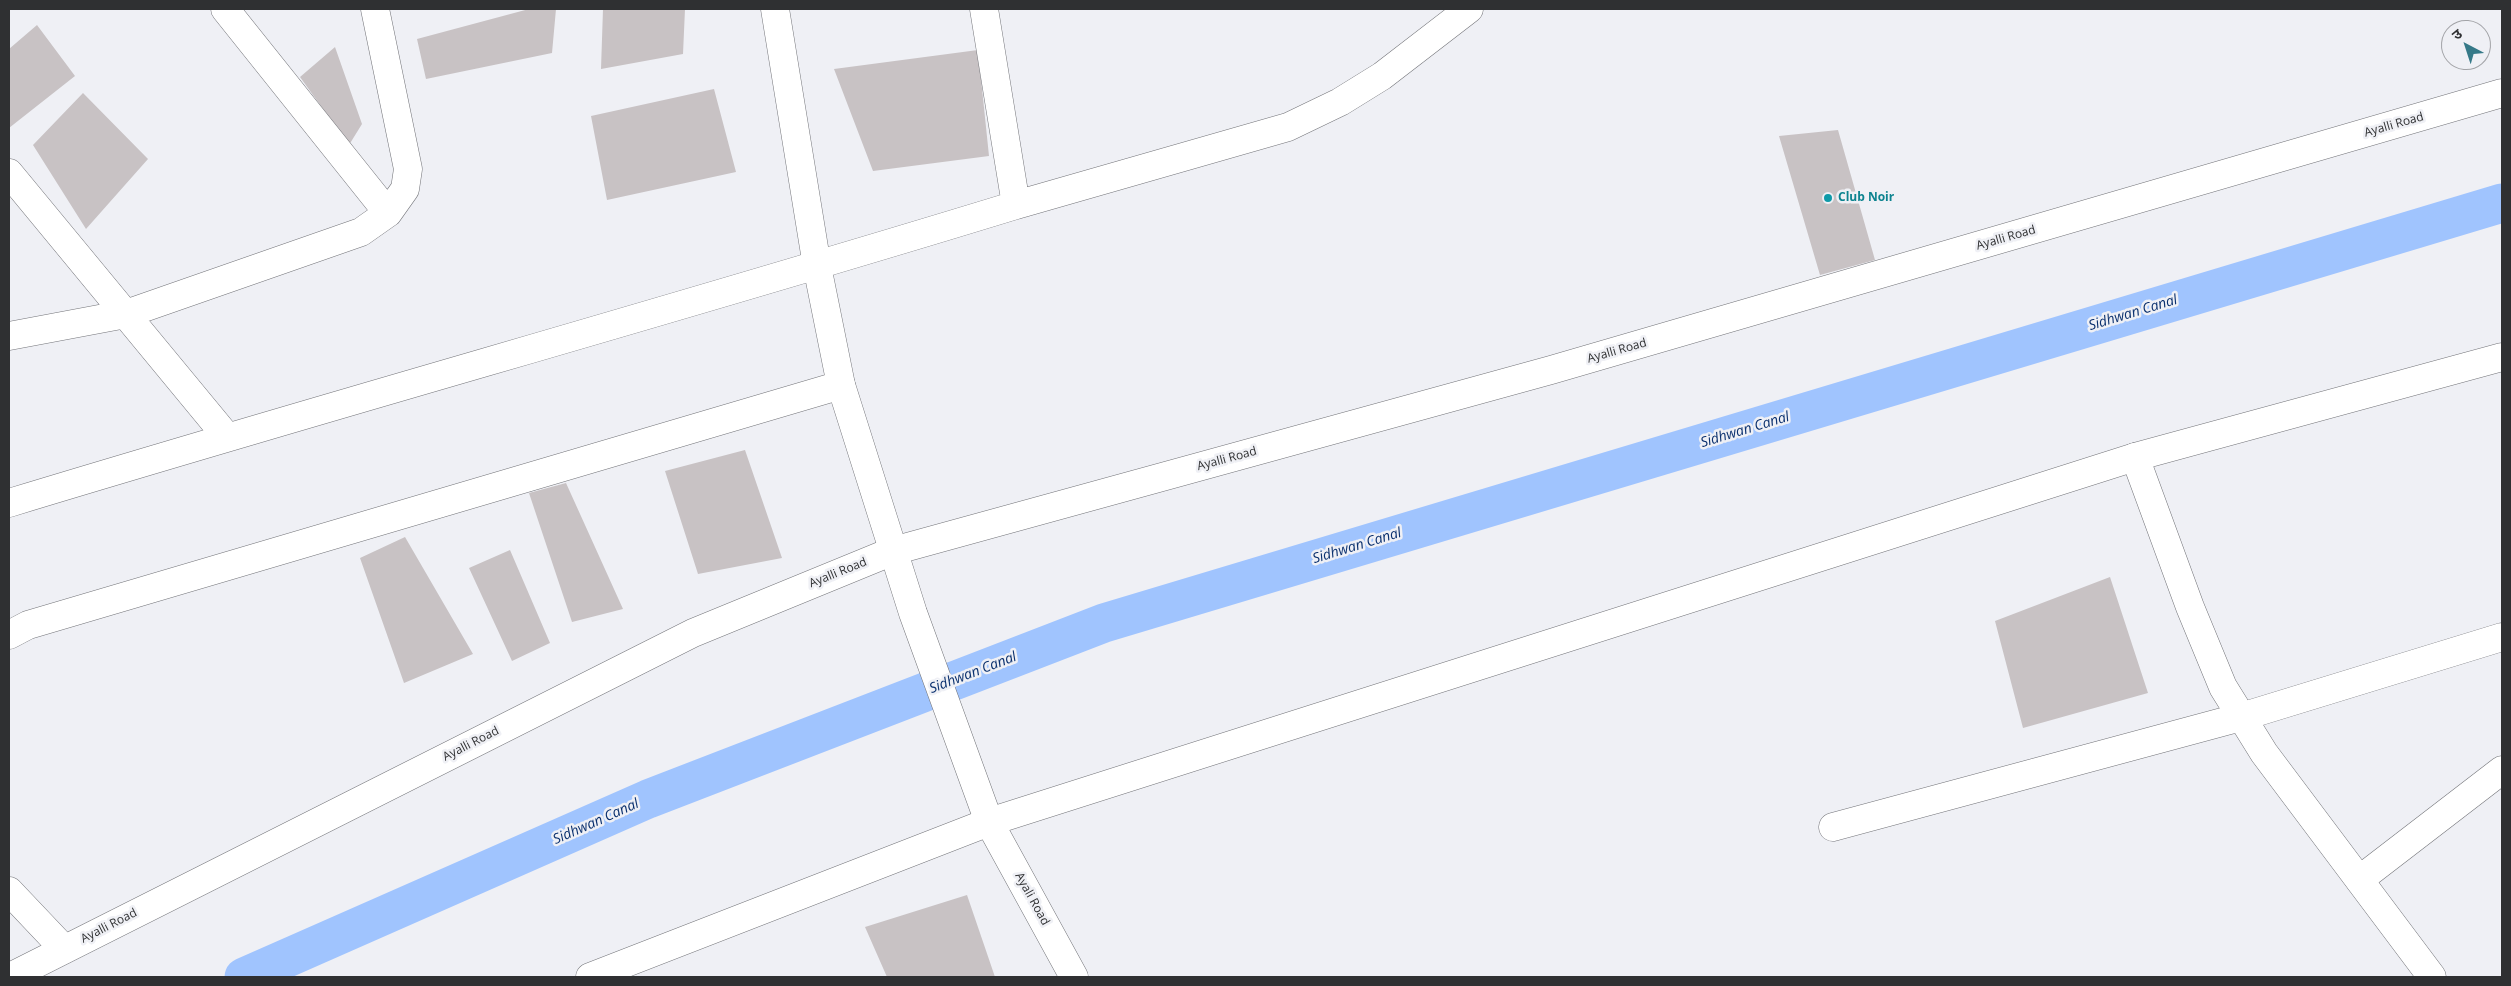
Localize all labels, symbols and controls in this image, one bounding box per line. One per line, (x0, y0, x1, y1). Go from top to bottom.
north arrow (2441, 20, 2491, 70)
text: उ (2447, 24, 2466, 44)
street label: Ayalli Road (2363, 110, 2425, 140)
place label: Club Noir (1838, 191, 1894, 205)
marker: Club Noir (1822, 192, 1834, 204)
street label: Ayalli Road (1975, 223, 2037, 253)
water label: Sidhwan Canal (2087, 292, 2179, 334)
street label: Ayalli Road (1586, 336, 1648, 366)
water label: Sidhwan Canal (1699, 409, 1791, 451)
street label: Ayalli Road (1196, 444, 1258, 474)
water label: Sidhwan Canal (1311, 525, 1403, 567)
street label: Ayalli Road (807, 555, 869, 591)
water label: Sidhwan Canal (927, 649, 1019, 697)
street label: Ayalli Road (441, 724, 501, 764)
water label: Sidhwan Canal (551, 796, 641, 848)
street label: Ayali Road (1012, 870, 1052, 928)
street label: Ayalli Road (79, 906, 139, 946)

